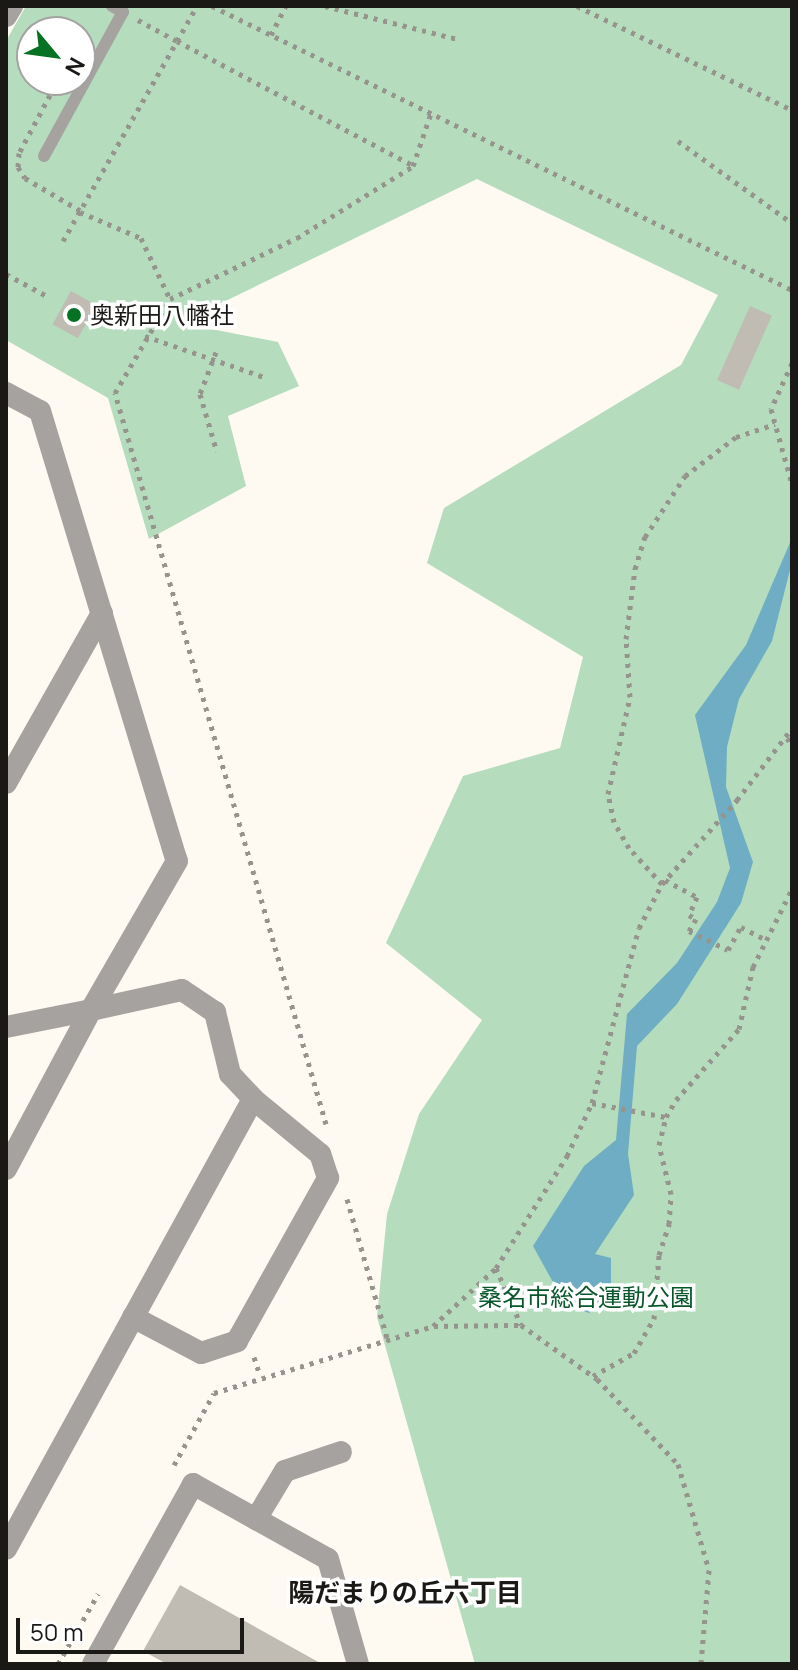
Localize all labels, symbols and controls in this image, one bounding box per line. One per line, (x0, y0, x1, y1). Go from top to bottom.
north arrow (16, 16, 96, 96)
text: N (58, 52, 92, 81)
place label: 奥新田八幡社 (90, 301, 234, 329)
marker: 奥新田八幡社 (65, 306, 83, 324)
park label: 桑名市総合運動公園 (478, 1283, 694, 1311)
district label: 陽だまりの丘六丁目 (288, 1577, 522, 1609)
scale bar (20, 1602, 248, 1652)
text: 50 m (30, 1615, 84, 1648)

